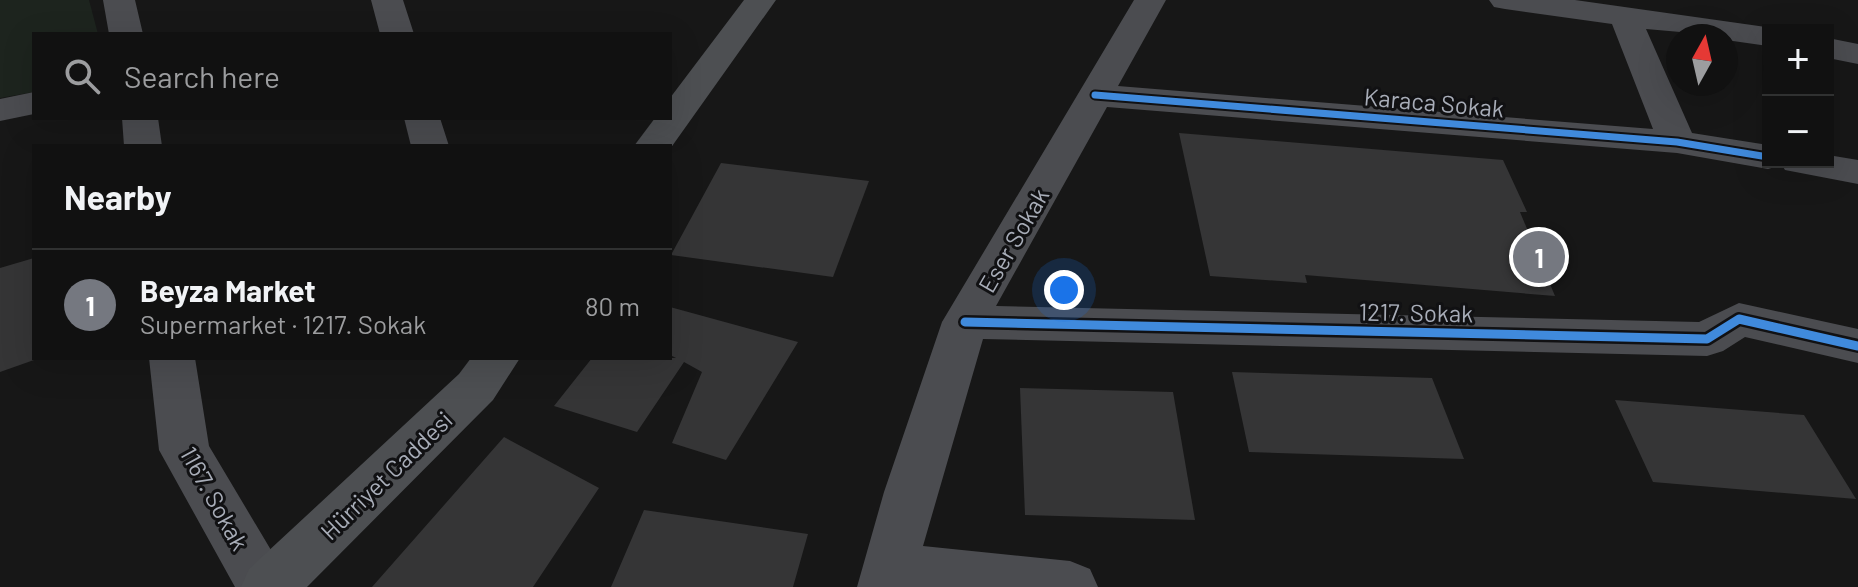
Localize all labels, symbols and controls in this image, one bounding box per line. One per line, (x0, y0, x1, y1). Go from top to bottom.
north arrow (1666, 24, 1738, 96)
map controls (1762, 24, 1834, 168)
button: + (1762, 24, 1834, 96)
search box (32, 32, 672, 120)
icon: search (60, 54, 104, 98)
text: Search here (124, 58, 280, 94)
street label: Karaca Sokak (1363, 81, 1505, 123)
button: − (1762, 96, 1834, 168)
text: Nearby (64, 176, 172, 217)
street label: Eser Sokak (972, 183, 1054, 297)
pin: 1 (1513, 227, 1565, 287)
your location (1044, 270, 1084, 310)
text: Beyza Market (140, 272, 316, 308)
text: 1 (85, 290, 95, 321)
text: 80 m (585, 290, 640, 321)
street label: 1217. Sokak (1359, 297, 1473, 327)
text: Supermarket · 1217. Sokak (140, 308, 426, 339)
street label: Hürriyet Caddesi (314, 405, 458, 545)
street label: 1167. Sokak (175, 441, 255, 555)

